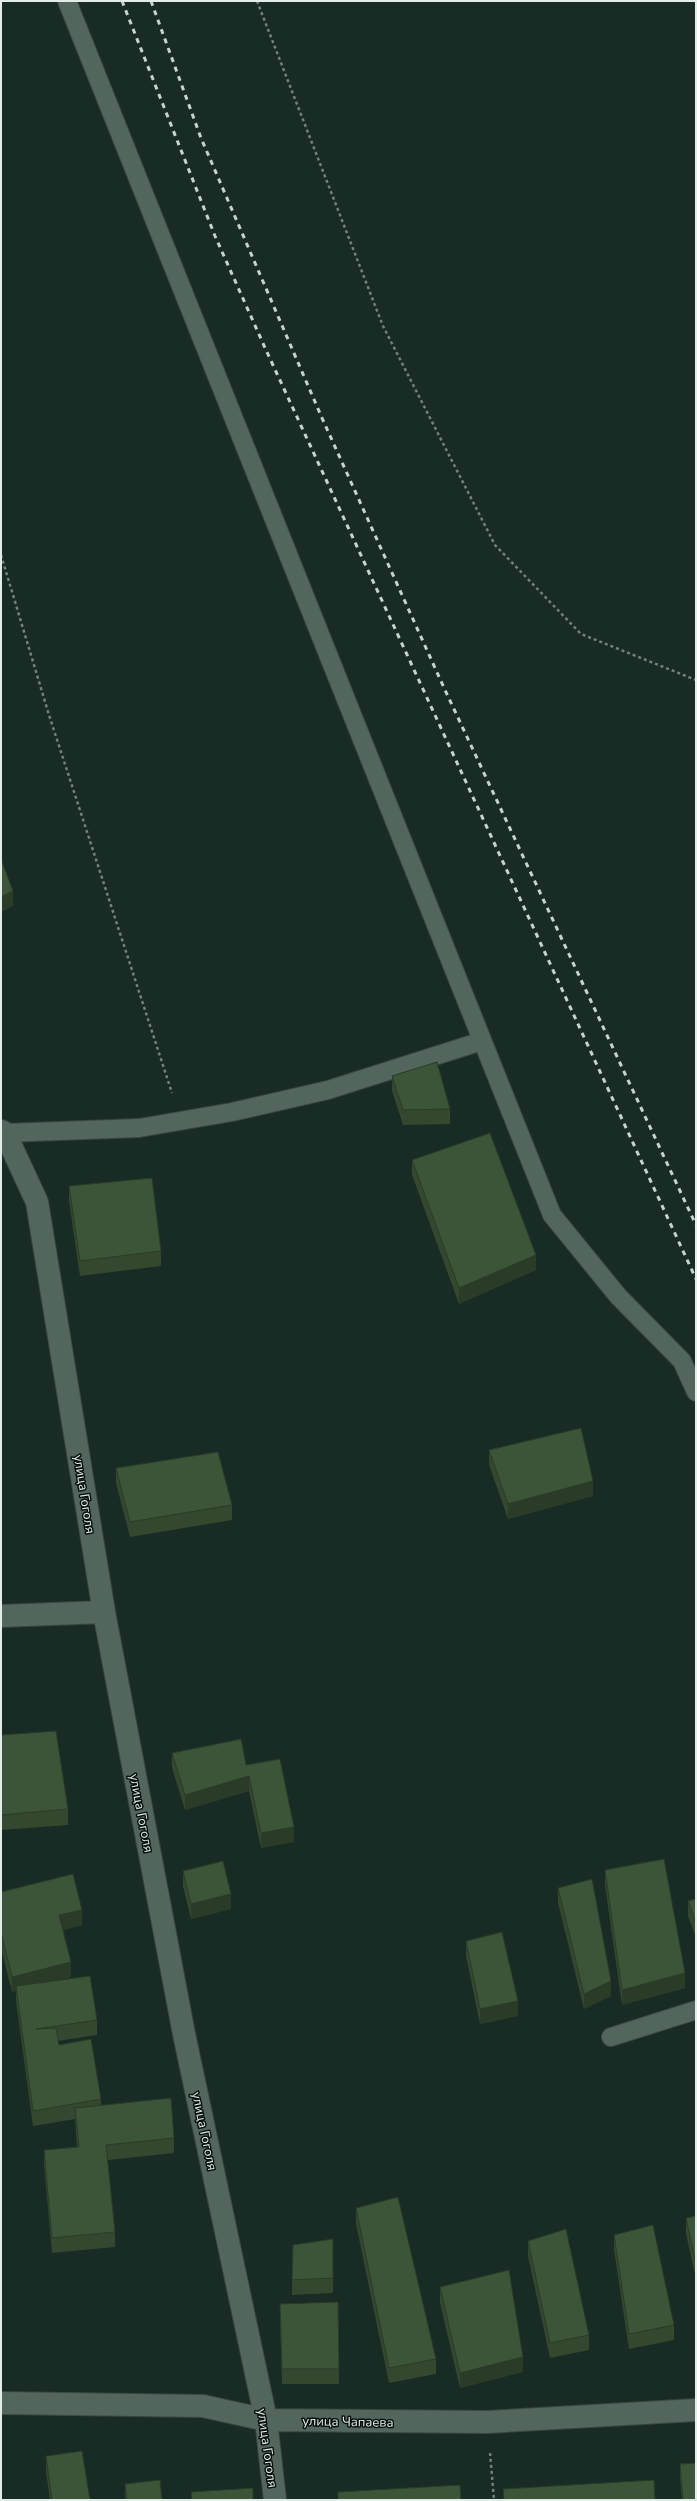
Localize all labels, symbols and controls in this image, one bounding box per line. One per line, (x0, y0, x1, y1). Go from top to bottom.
street label: улица Гоголя (69, 1453, 99, 1535)
street label: улица Гоголя (125, 1772, 157, 1854)
street label: улица Гоголя (187, 2090, 221, 2172)
street label: улица Гоголя (253, 2407, 281, 2489)
street label: улица Чапаева (302, 2412, 394, 2432)

